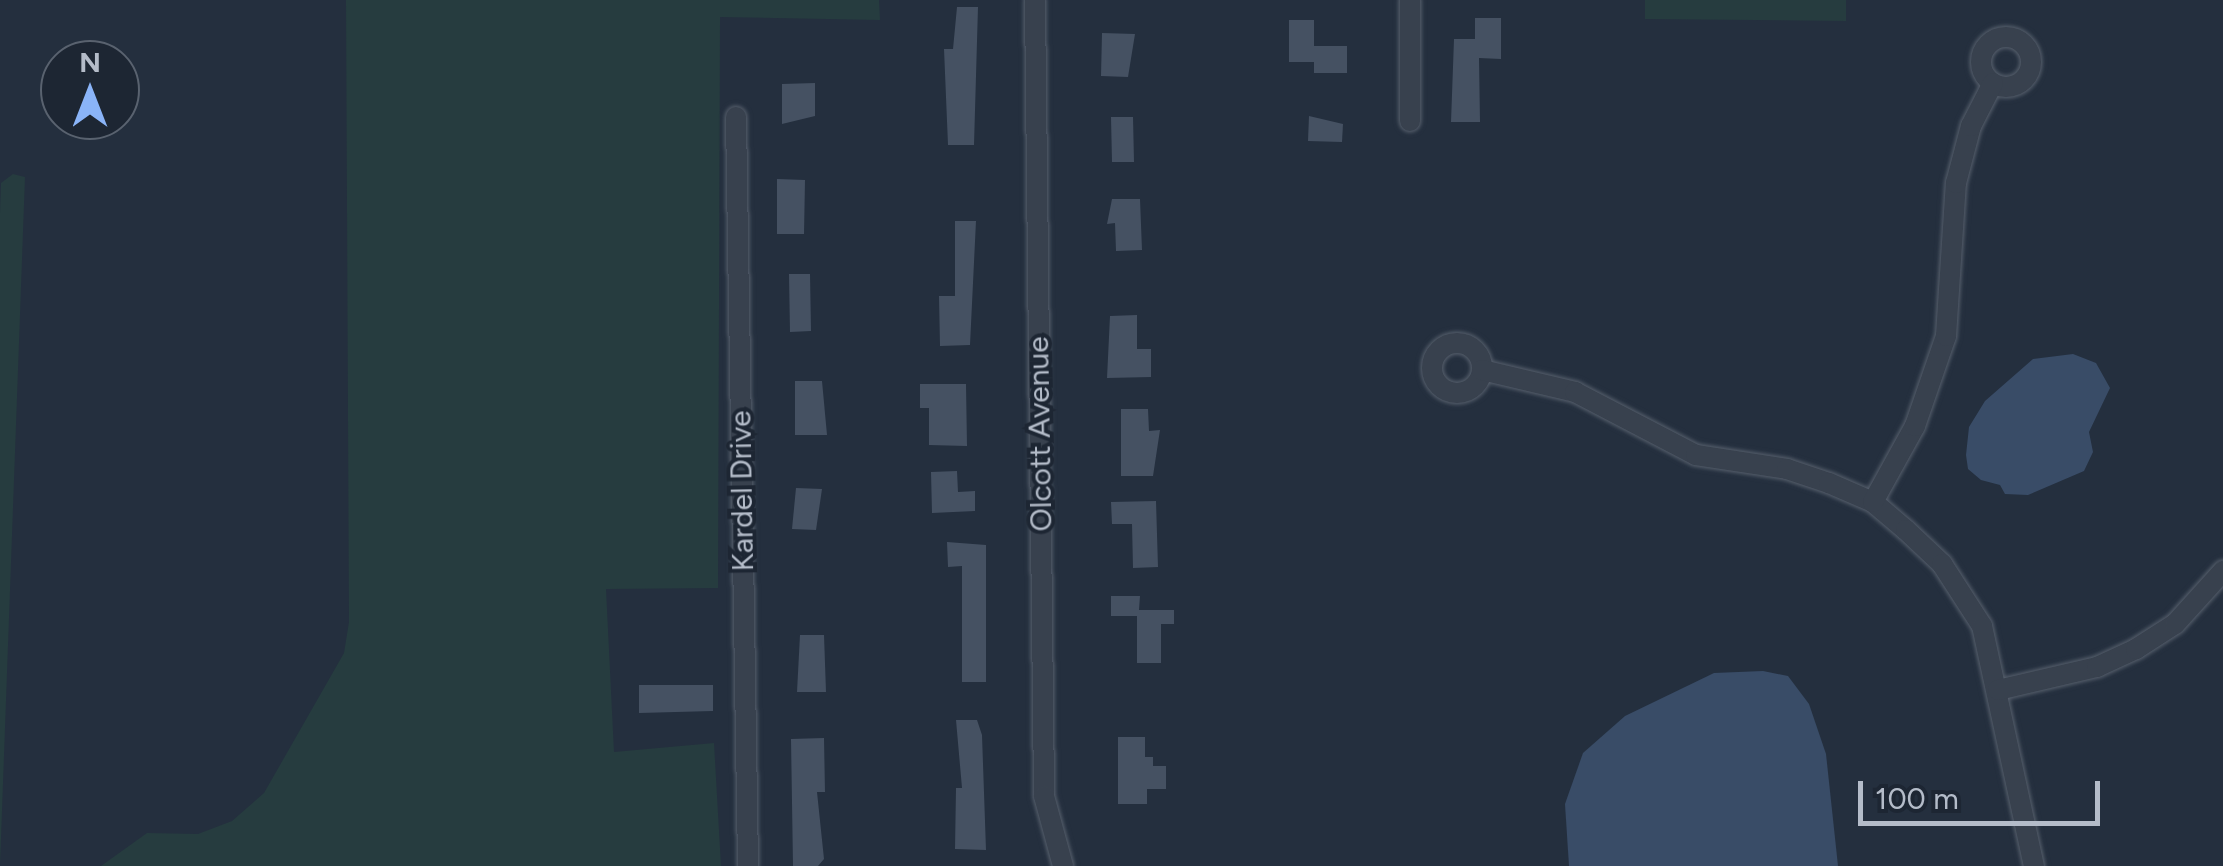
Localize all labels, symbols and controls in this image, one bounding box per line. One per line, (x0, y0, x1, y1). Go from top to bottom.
north arrow (40, 40, 140, 140)
text: N (79, 45, 101, 79)
street label: Olcott Avenue (1020, 336, 1060, 532)
street label: Kardel Drive (723, 410, 761, 572)
scale bar (1863, 761, 2106, 823)
text: 100 m (1875, 780, 1959, 817)

